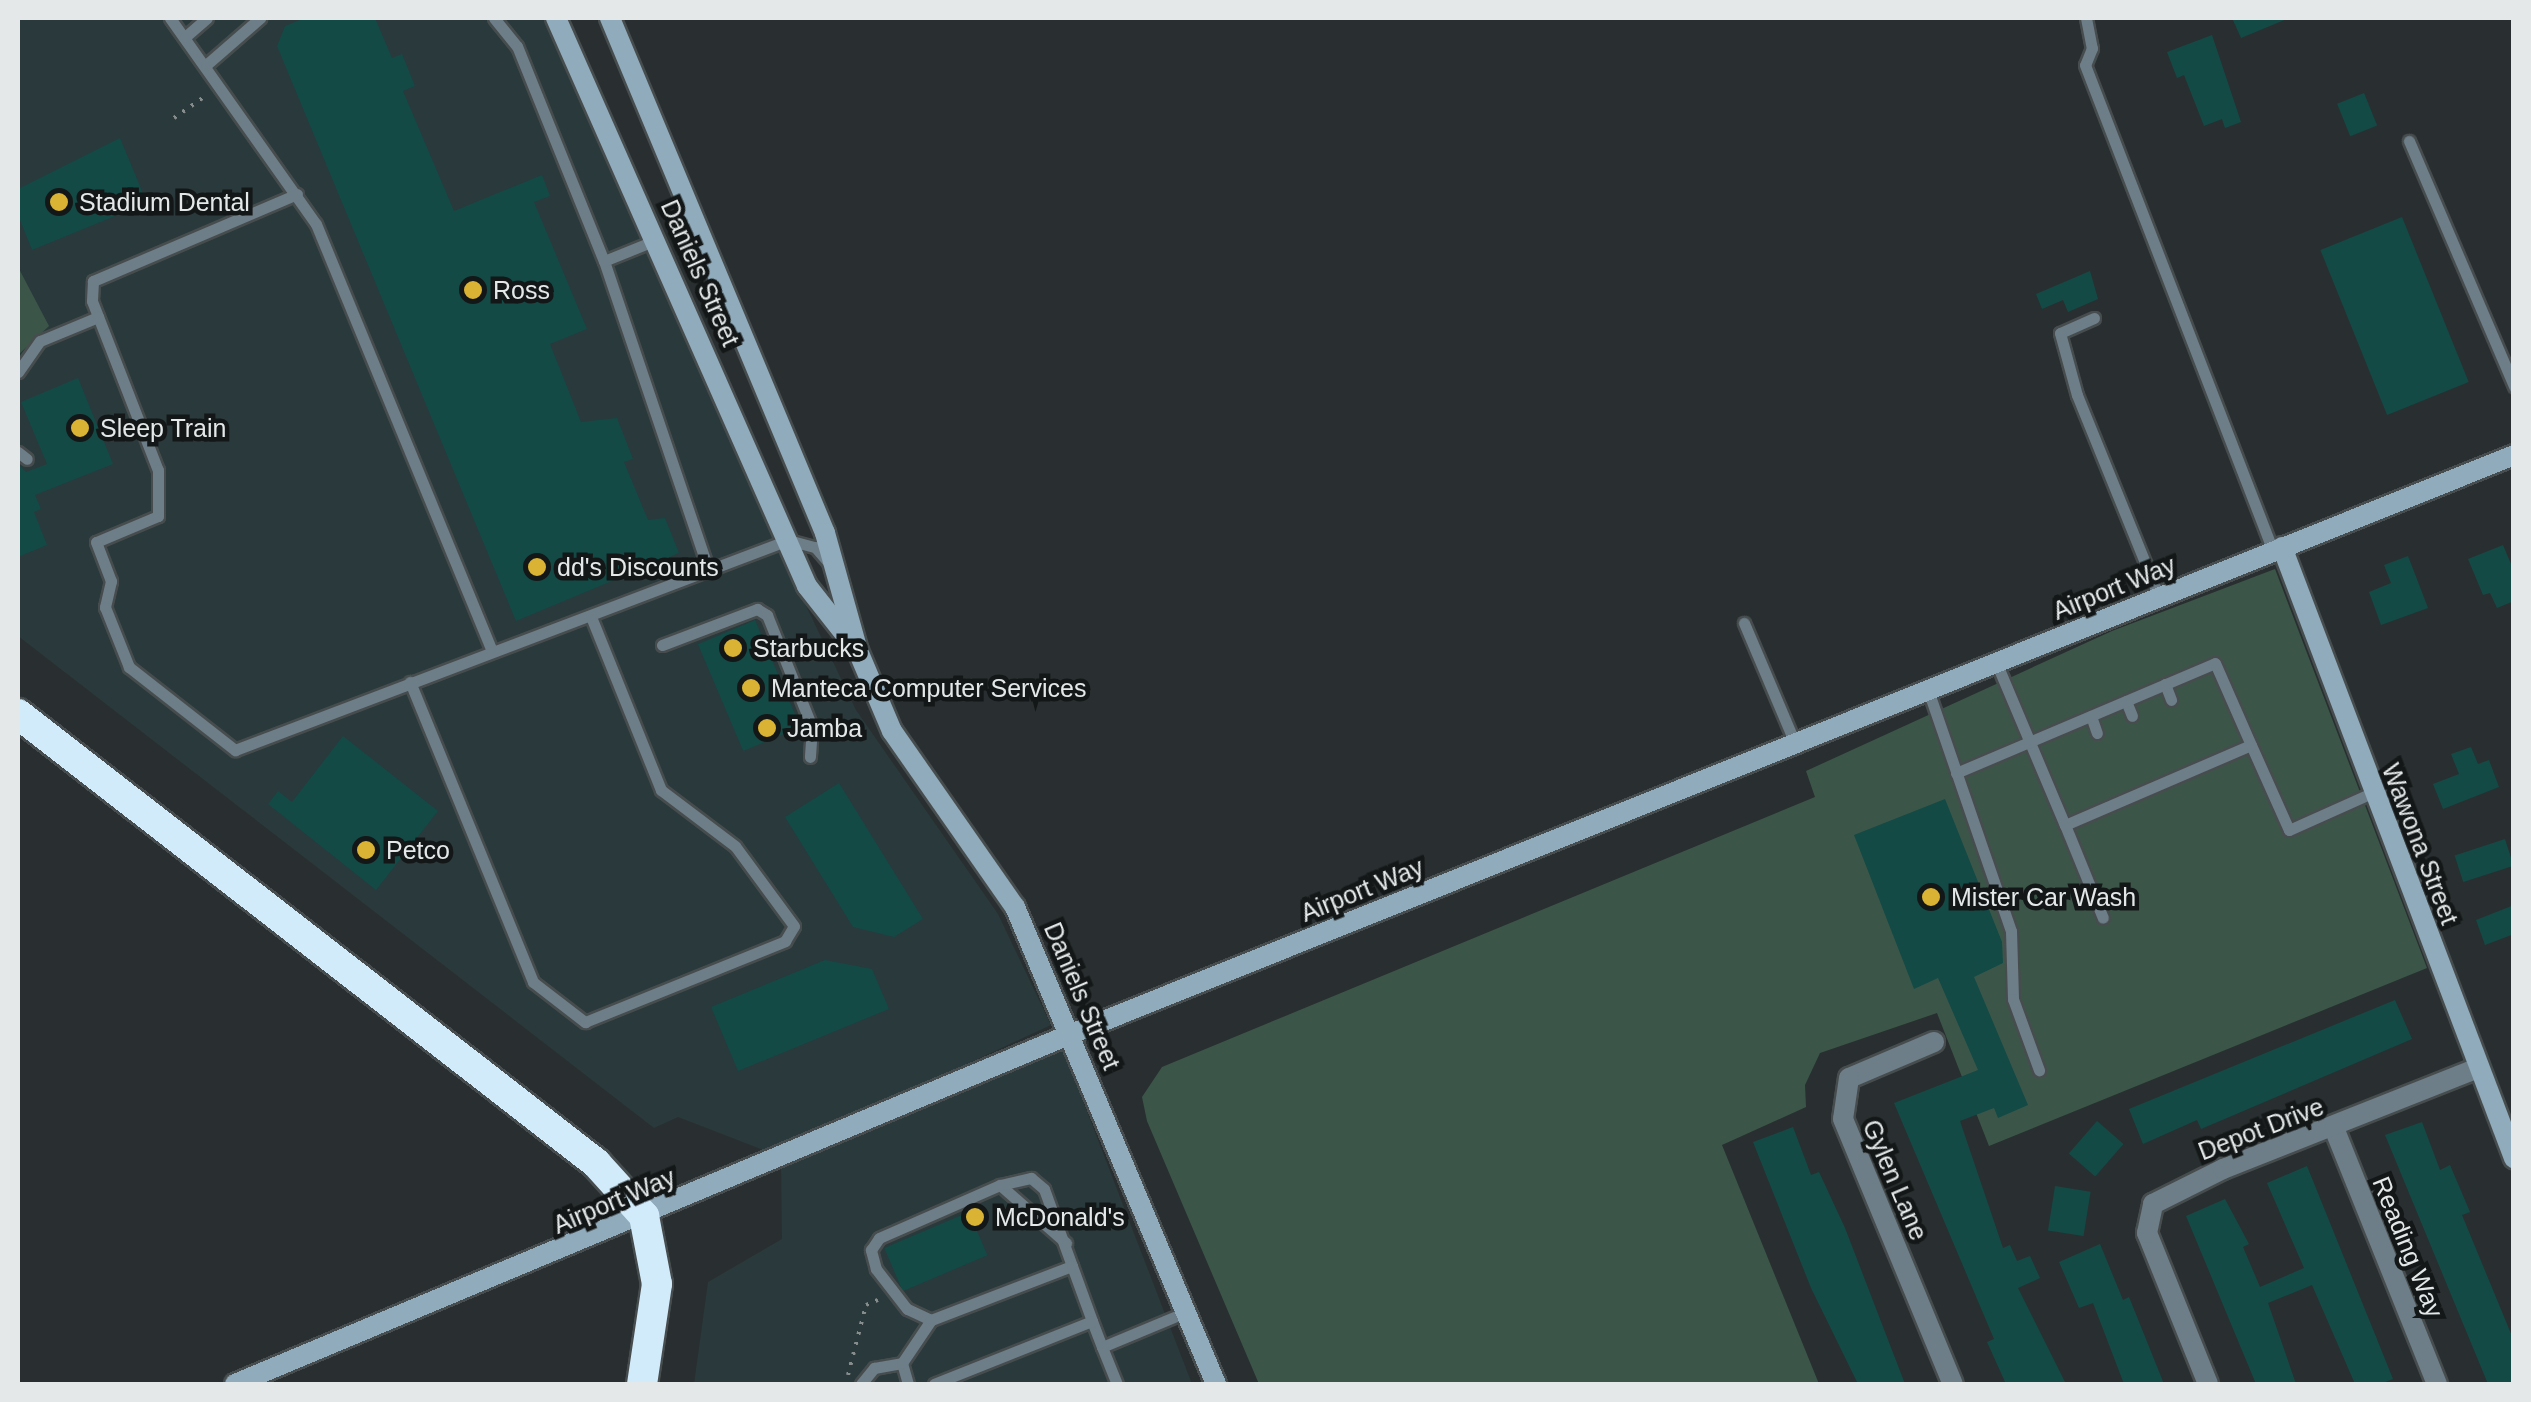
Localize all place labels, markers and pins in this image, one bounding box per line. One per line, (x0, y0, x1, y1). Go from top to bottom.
place label: Stadium Dental (79, 187, 250, 217)
marker: Stadium Dental (48, 191, 70, 213)
place label: Ross (493, 275, 550, 305)
marker: Ross (462, 279, 484, 301)
place label: Sleep Train (100, 413, 227, 443)
marker: Sleep Train (69, 417, 91, 439)
place label: dd's Discounts (557, 552, 719, 582)
marker: dd's Discounts (526, 556, 548, 578)
place label: Starbucks (753, 633, 864, 663)
marker: Starbucks (722, 637, 744, 659)
place label: Manteca Computer Services (771, 673, 1086, 703)
marker: Manteca Computer Services (740, 677, 762, 699)
place label: Jamba (787, 713, 862, 743)
marker: Jamba (756, 717, 778, 739)
place label: Petco (386, 835, 450, 865)
marker: Petco (355, 839, 377, 861)
place label: Mister Car Wash (1951, 882, 2136, 912)
marker: Mister Car Wash (1920, 886, 1942, 908)
place label: McDonald's (995, 1202, 1125, 1232)
marker: McDonald's (964, 1206, 986, 1228)

